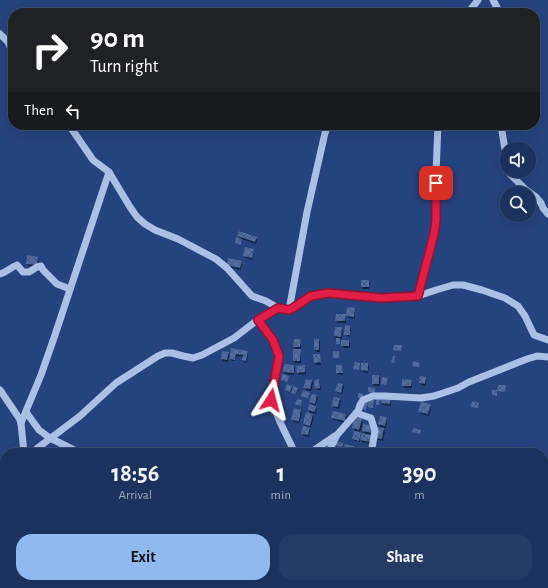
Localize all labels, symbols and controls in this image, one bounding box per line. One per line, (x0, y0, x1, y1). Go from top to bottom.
icon: right (24, 24, 76, 76)
text: 90 m (90, 25, 145, 53)
text: Turn right (90, 58, 159, 76)
icon: left (62, 100, 84, 122)
text: Then (24, 103, 54, 118)
map controls (500, 142, 536, 222)
button: sound (500, 142, 536, 178)
pin (419, 166, 453, 200)
icon: arrive (425, 172, 447, 194)
button: search (500, 186, 536, 222)
position arrow (250, 379, 292, 421)
text: 18:56 (111, 462, 159, 486)
text: 1 (276, 462, 285, 486)
text: 390 (402, 462, 437, 486)
text: Arrival (119, 489, 152, 502)
text: min (271, 489, 291, 502)
text: m (414, 489, 425, 502)
button: Exit (16, 534, 270, 580)
button: Share (278, 534, 532, 580)

